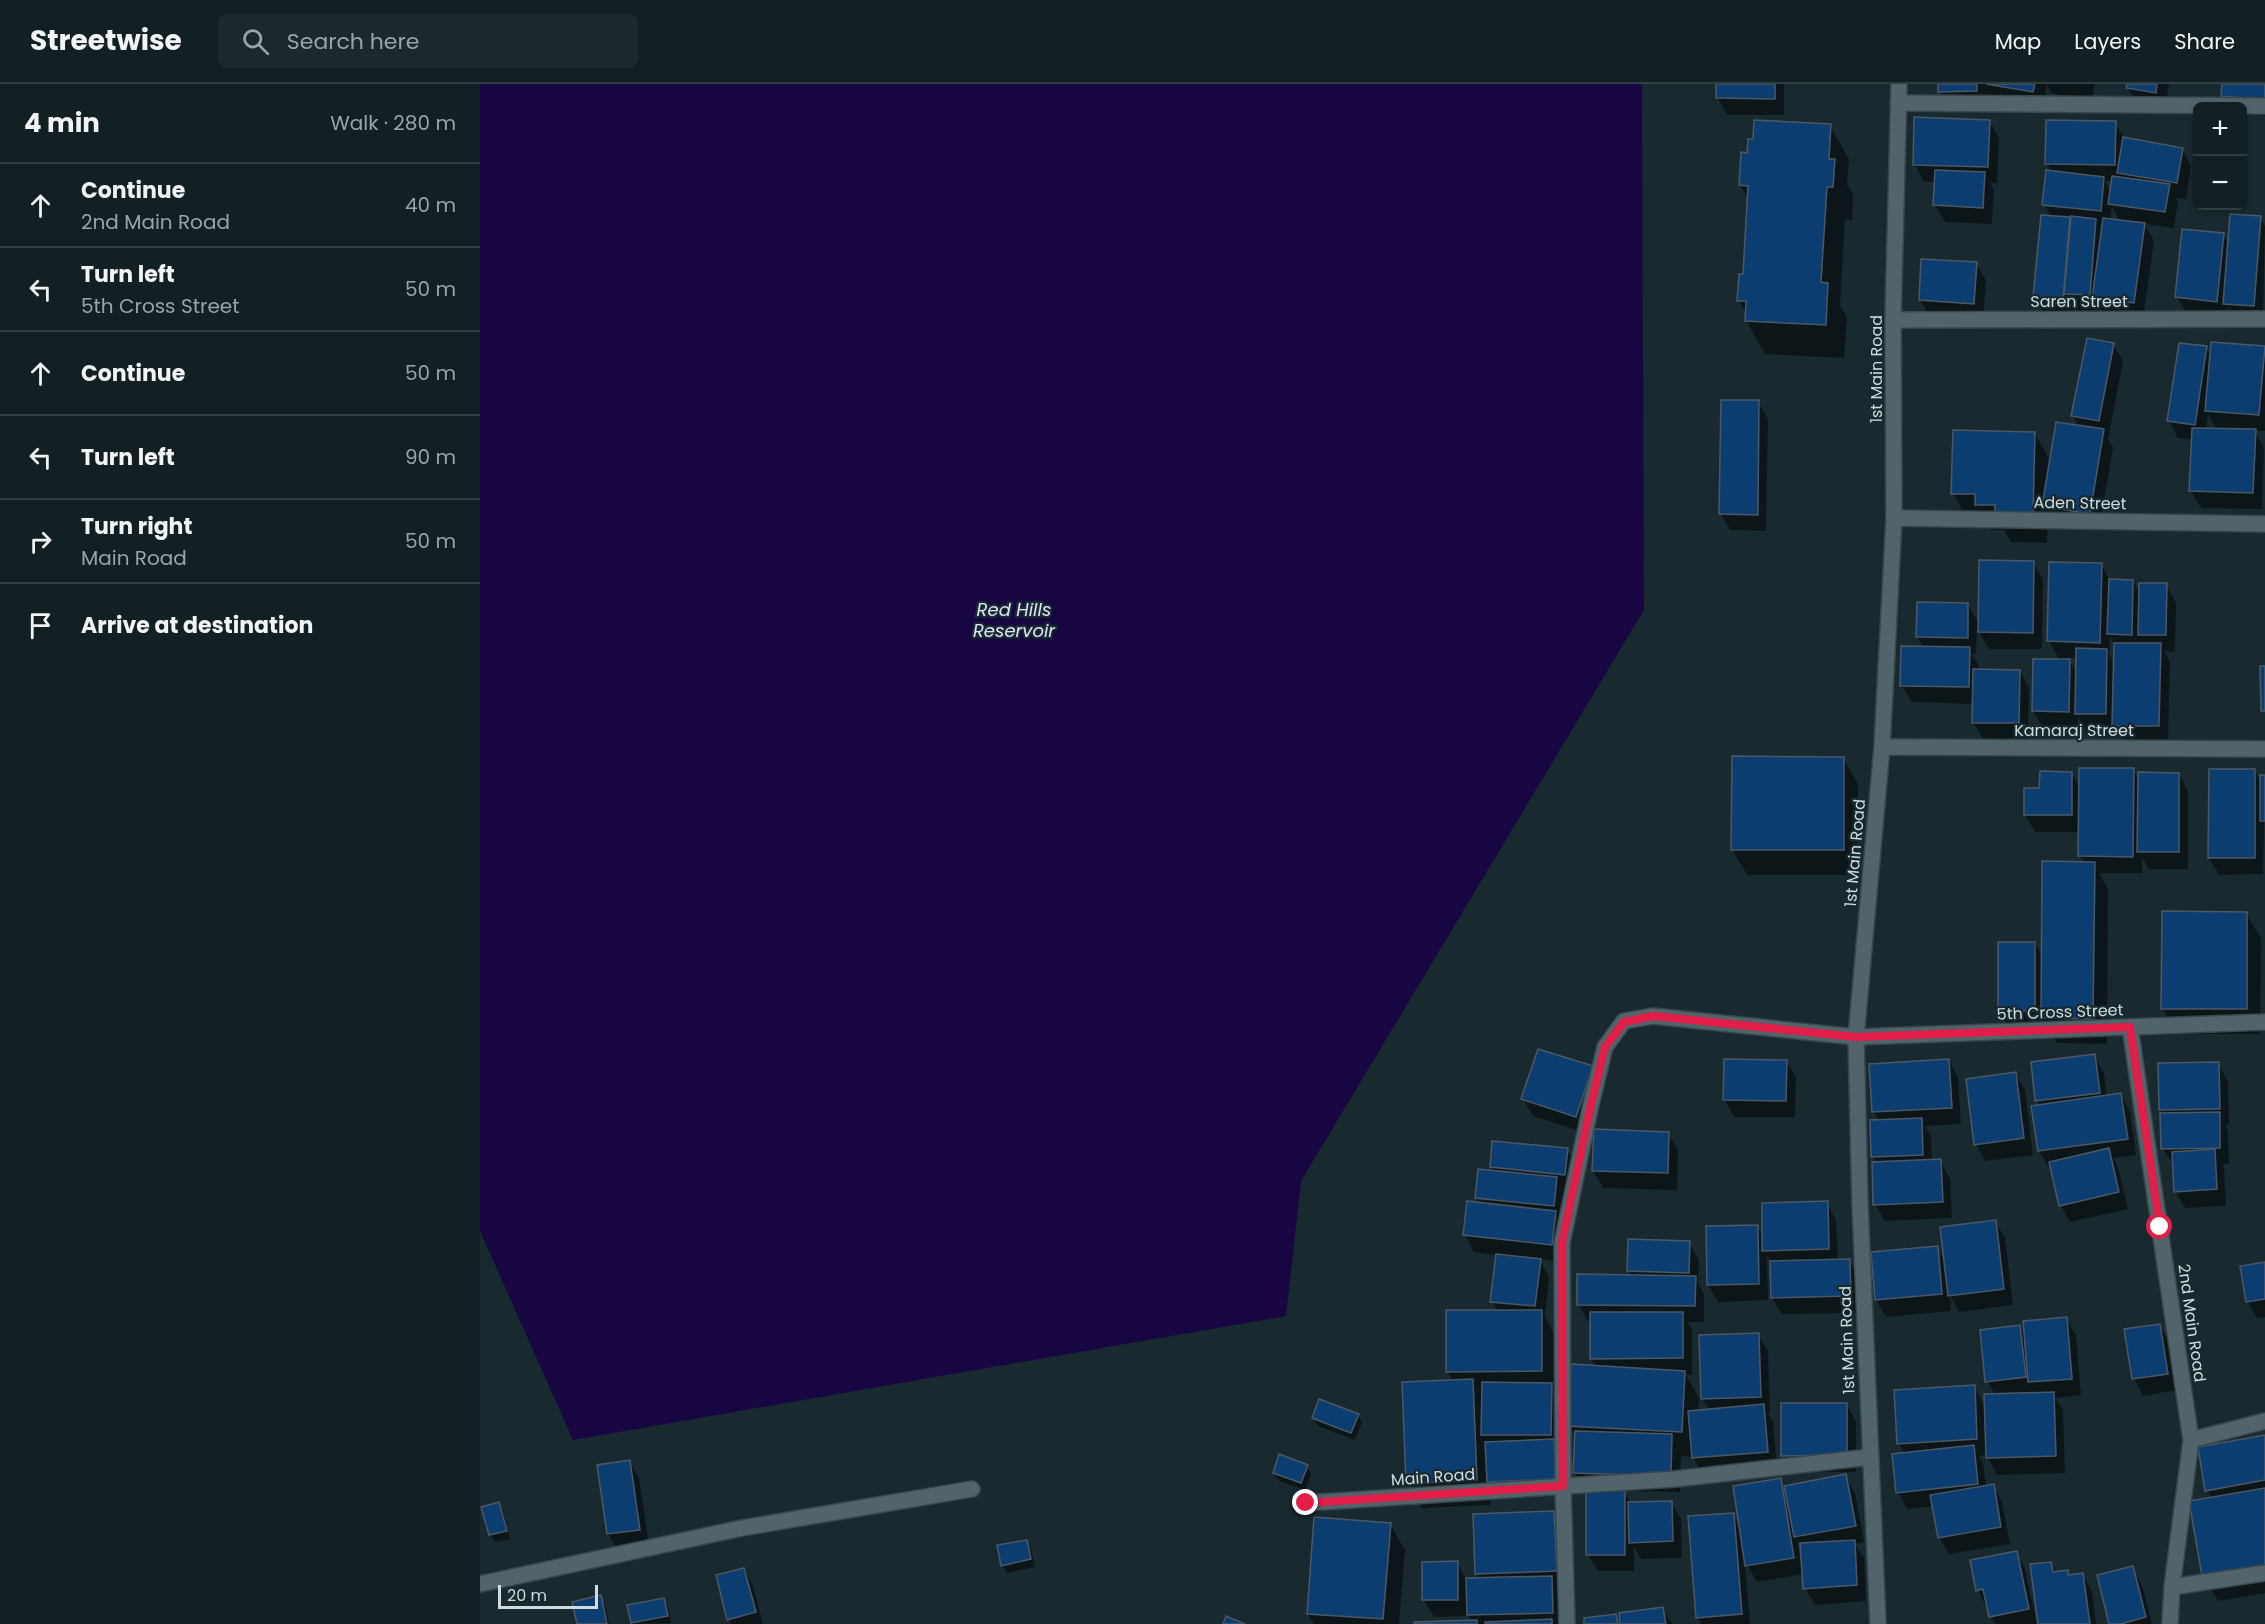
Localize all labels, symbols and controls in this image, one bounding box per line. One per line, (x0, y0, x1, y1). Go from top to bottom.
search box (218, 14, 638, 68)
text: Streetwise (30, 21, 182, 60)
icon: search (239, 25, 272, 58)
text: Search here (287, 26, 419, 57)
text: Map (1995, 27, 2041, 56)
text: Layers (2074, 27, 2141, 56)
text: Share (2174, 27, 2235, 56)
map controls (2193, 102, 2247, 210)
button: + (2193, 102, 2247, 156)
text: 4 min (24, 105, 100, 141)
text: Walk · 280 m (330, 109, 456, 137)
button: − (2193, 156, 2247, 210)
text: Continue (81, 175, 185, 206)
icon: ahead (24, 189, 57, 222)
text: 40 m (405, 191, 456, 219)
text: 2nd Main Road (81, 208, 230, 236)
text: Turn left (81, 259, 175, 290)
icon: left (24, 273, 57, 306)
text: 50 m (405, 275, 456, 303)
street label: Saren Street (2030, 290, 2128, 313)
text: 5th Cross Street (81, 292, 239, 320)
street label: 1st Main Road (1865, 315, 1888, 423)
icon: ahead (24, 357, 57, 390)
text: Continue (81, 358, 185, 389)
text: 50 m (405, 359, 456, 387)
icon: left (24, 441, 57, 474)
text: Turn left (81, 442, 175, 473)
text: 90 m (405, 443, 456, 471)
street label: Aden Street (2033, 491, 2127, 515)
text: Turn right (81, 511, 192, 542)
icon: right (24, 525, 57, 558)
text: 50 m (405, 527, 456, 555)
text: Main Road (81, 544, 187, 572)
water label: Red Hills Reservoir (973, 597, 1056, 643)
icon: arrive (24, 609, 57, 642)
text: Arrive at destination (81, 610, 313, 641)
street label: Kamaraj Street (2014, 719, 2134, 742)
street label: 1st Main Road (1839, 798, 1871, 908)
street label: 5th Cross Street (1996, 998, 2124, 1026)
route start (2146, 1213, 2172, 1239)
street label: 2nd Main Road (2172, 1262, 2212, 1384)
street label: 1st Main Road (1834, 1286, 1860, 1394)
street label: Main Road (1390, 1463, 1476, 1491)
route end (1292, 1489, 1318, 1515)
scale bar (498, 1582, 598, 1610)
text: 20 m (507, 1584, 547, 1607)

